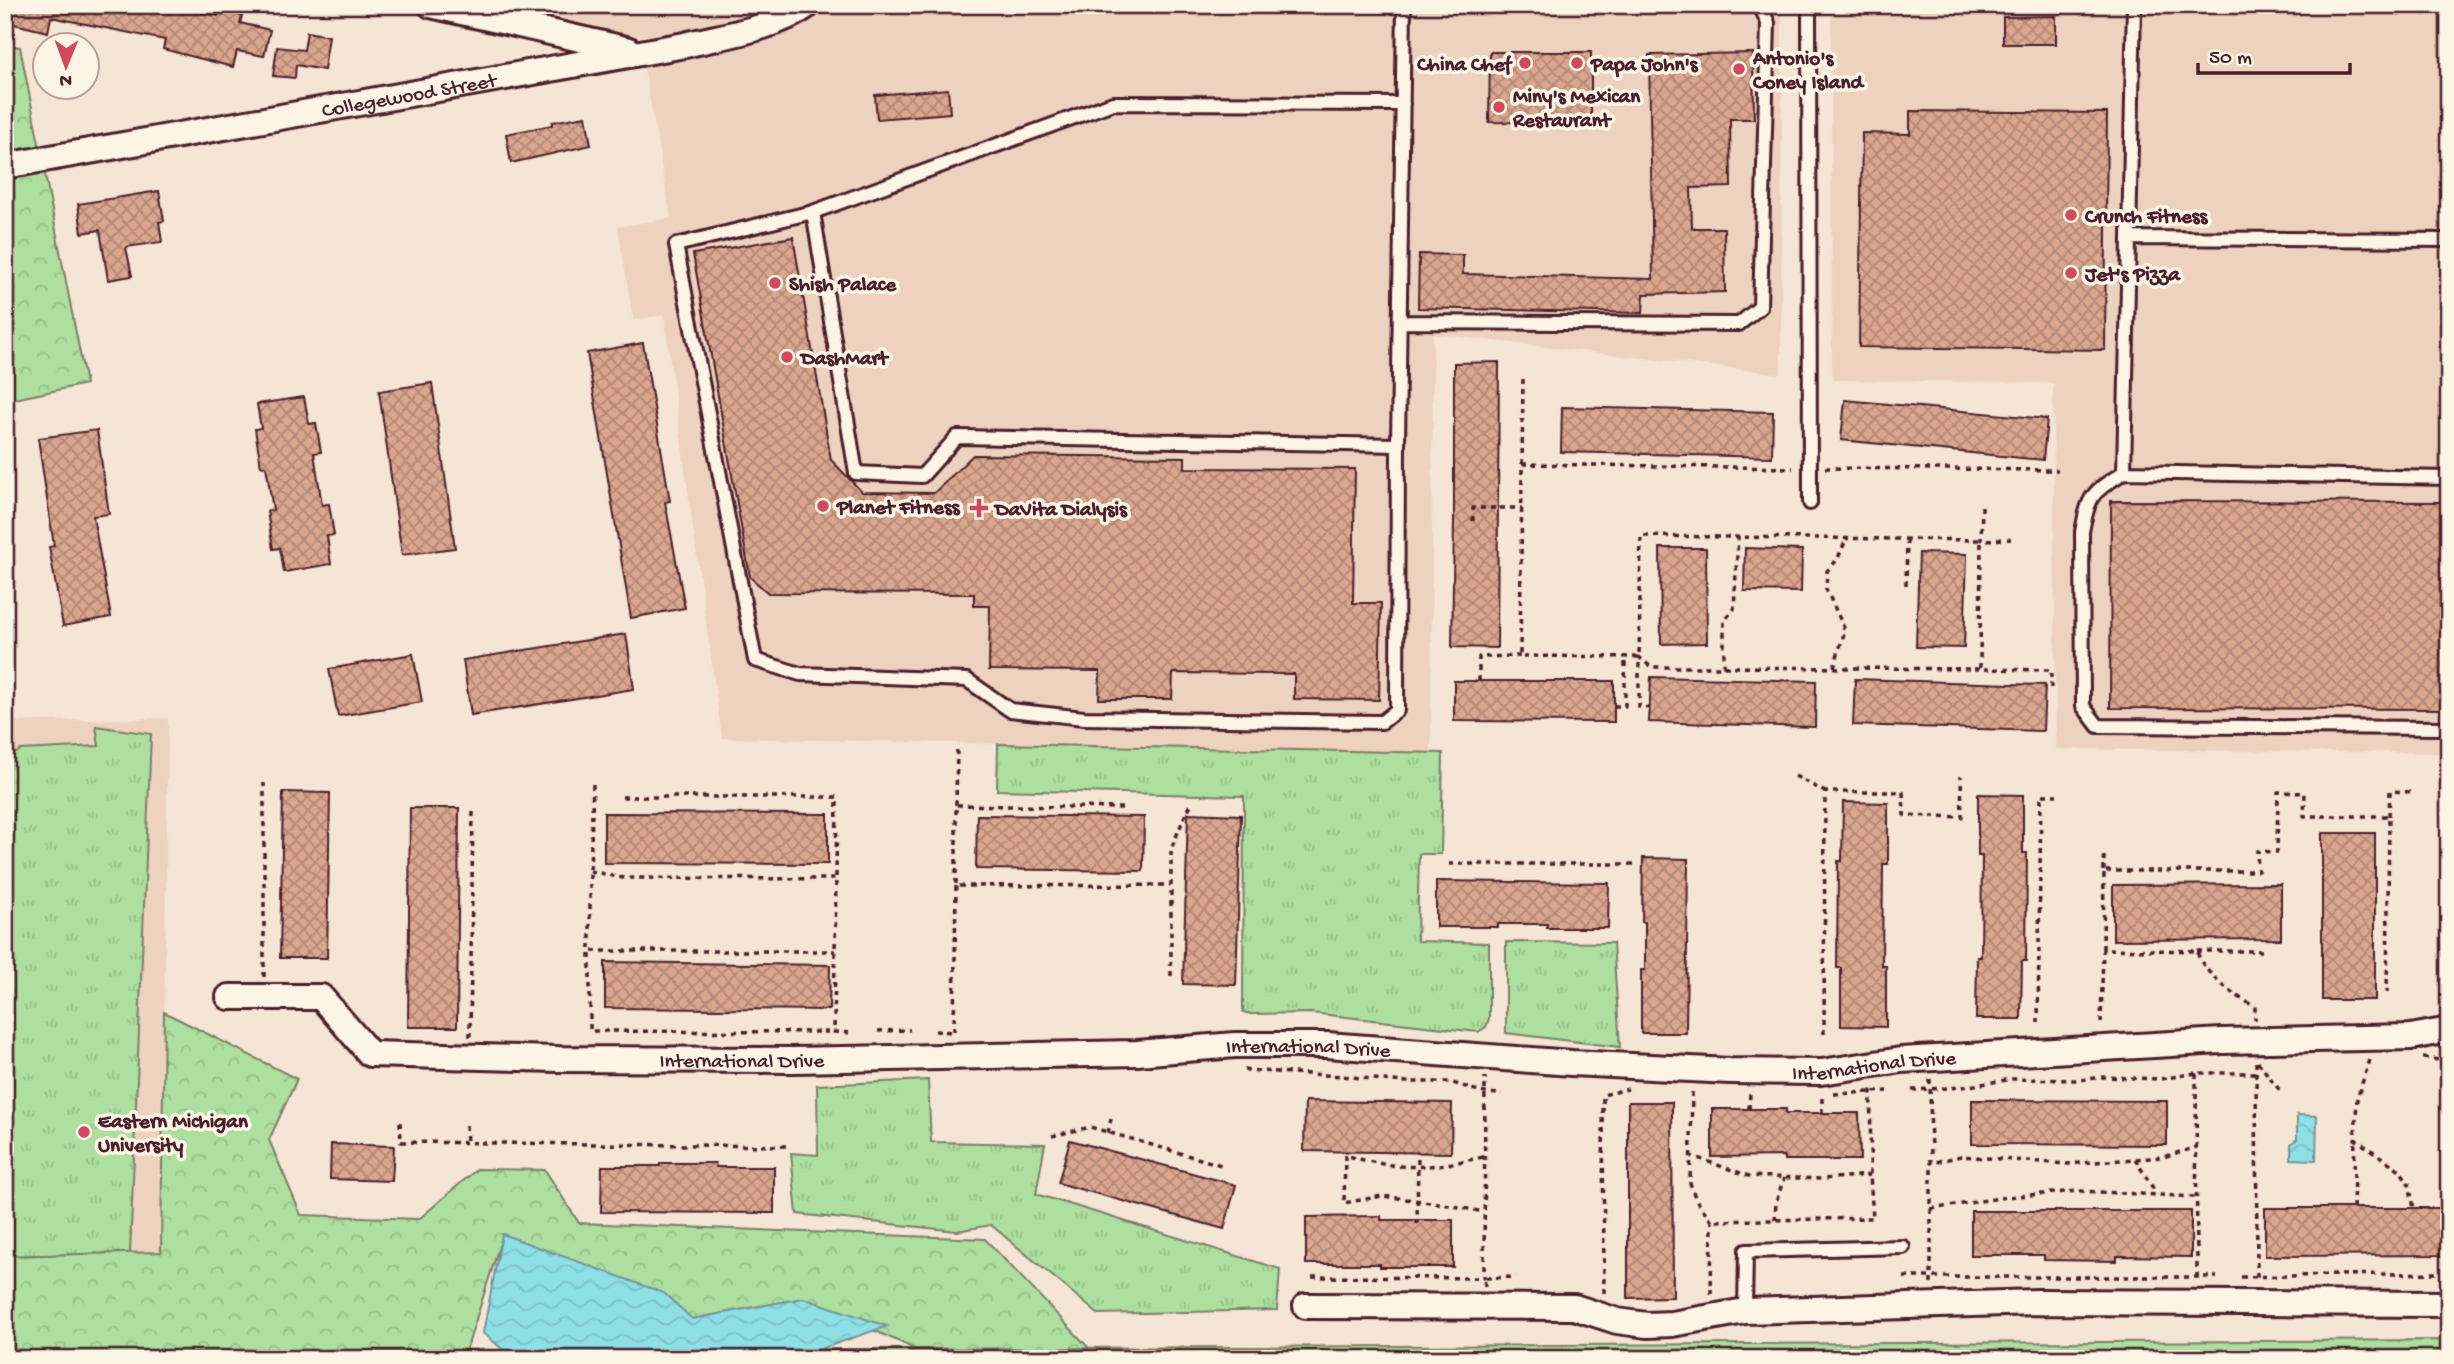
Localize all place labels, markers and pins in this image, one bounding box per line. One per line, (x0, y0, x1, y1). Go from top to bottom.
place label: Antonio's Coney Island (1752, 48, 1865, 97)
place label: China Chef (1416, 54, 1514, 79)
place label: Papa John's (1590, 54, 1699, 79)
marker: China Chef (1517, 55, 1533, 71)
marker: Papa John's (1569, 55, 1585, 71)
marker: Antonio's Coney Island (1731, 61, 1747, 77)
place label: Miny's Mexican Restaurant (1512, 86, 1641, 135)
marker: Miny's Mexican Restaurant (1491, 99, 1507, 115)
place label: Crunch Fitness (2084, 206, 2208, 231)
marker: Crunch Fitness (2063, 207, 2079, 223)
place label: Jet's Pizza (2084, 264, 2181, 289)
marker: Jet's Pizza (2063, 265, 2079, 281)
place label: Shish Palace (789, 274, 897, 299)
marker: Shish Palace (767, 275, 783, 291)
place label: DashMart (799, 348, 890, 373)
marker: DashMart (779, 349, 795, 365)
place label: Planet Fitness (836, 497, 961, 522)
marker: Planet Fitness (815, 498, 831, 514)
marker: DaVita Dialysis (969, 498, 989, 518)
place label: DaVita Dialysis (993, 499, 1128, 524)
place label: Eastern Michigan University (98, 1111, 249, 1160)
marker: Eastern Michigan University (76, 1124, 92, 1140)

